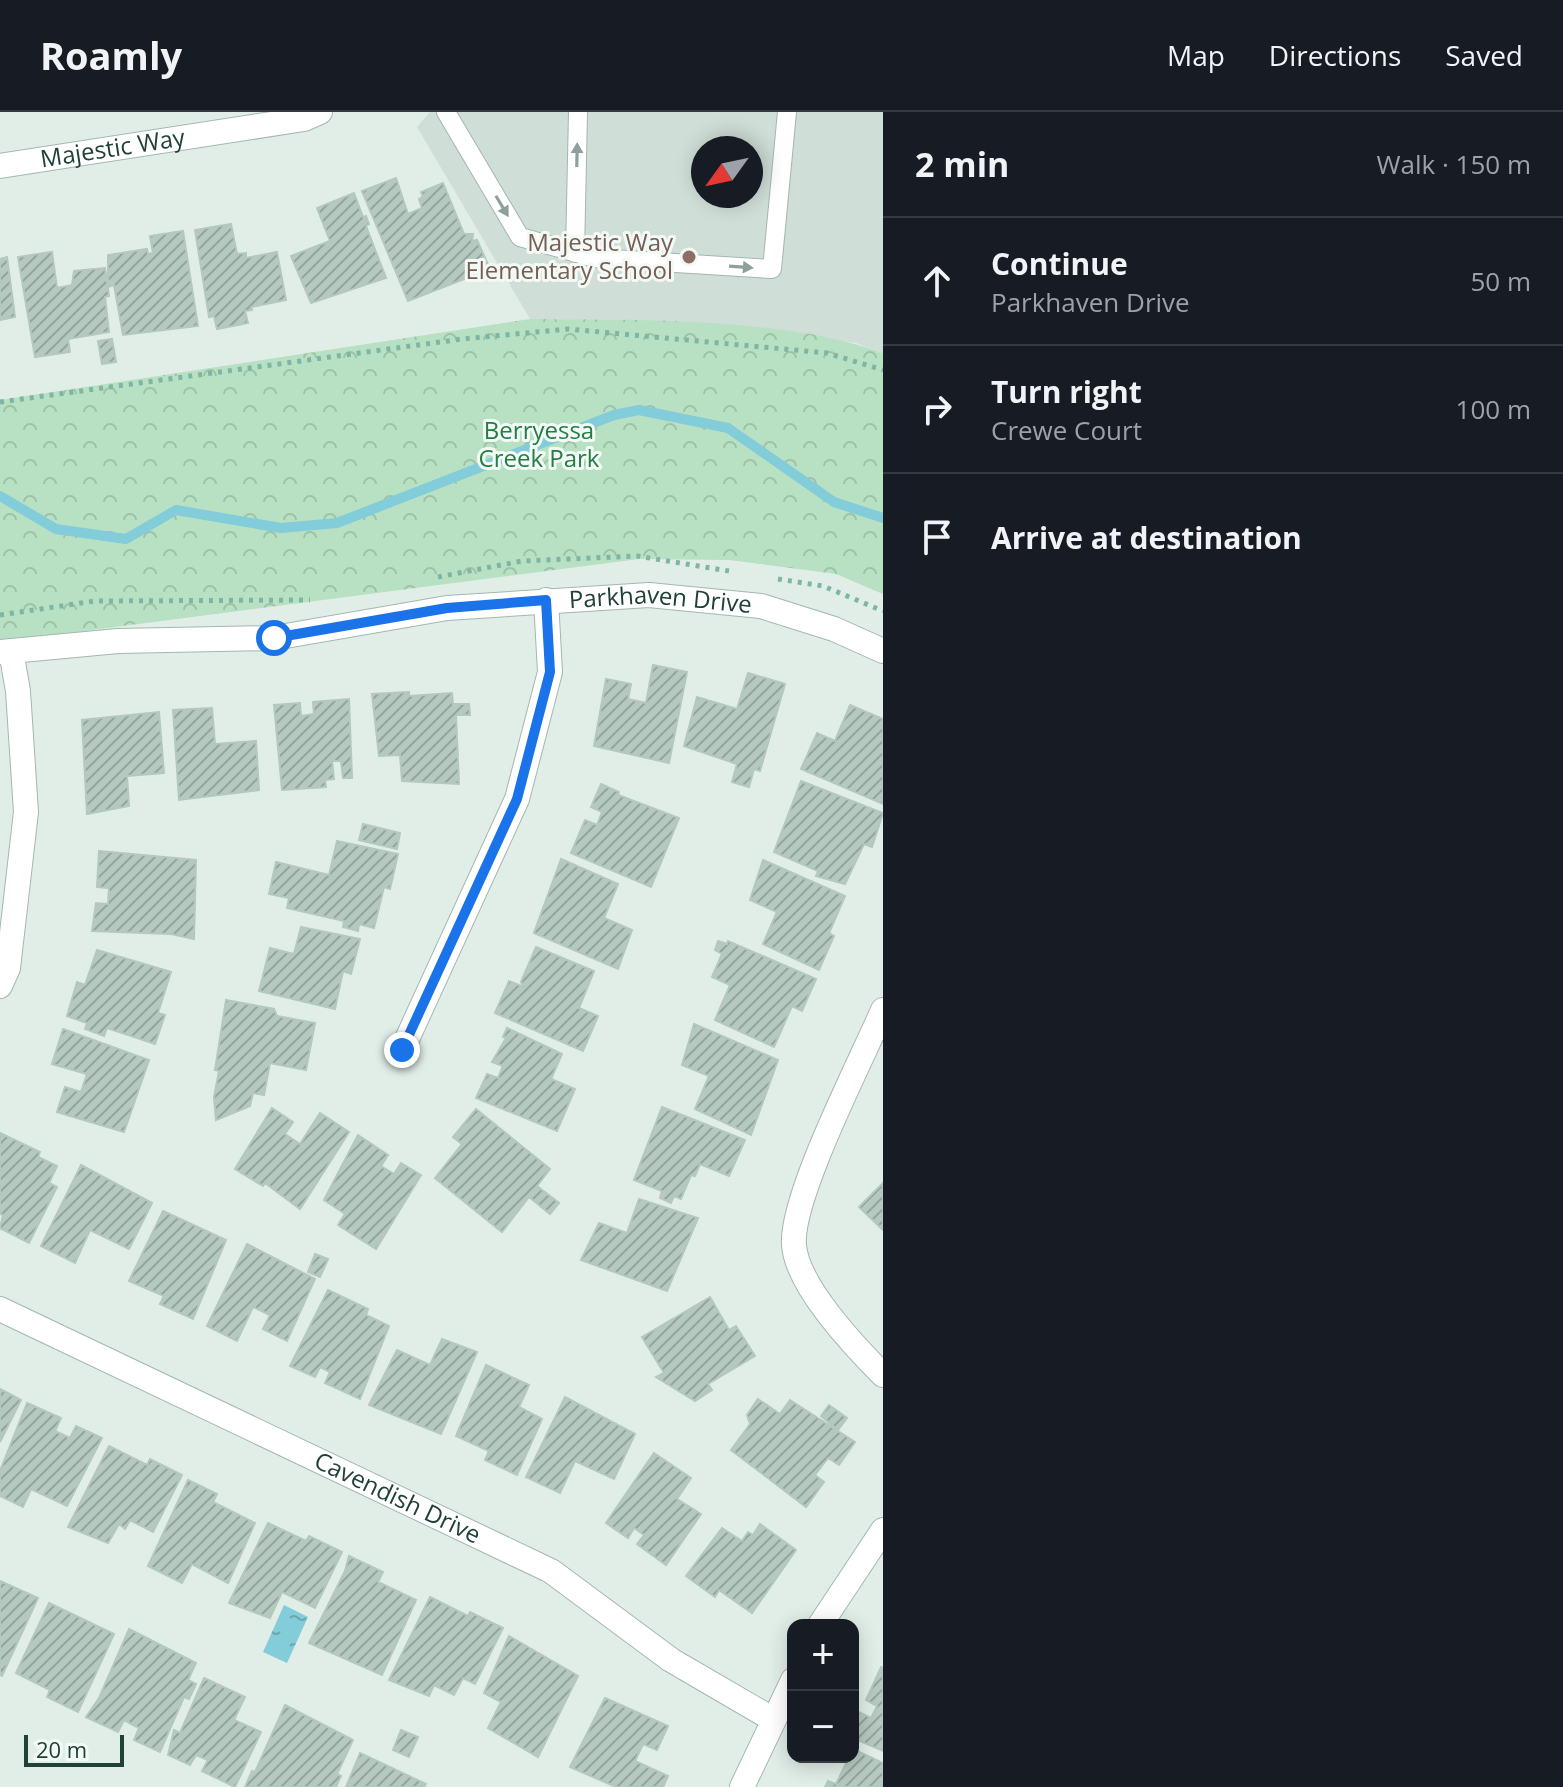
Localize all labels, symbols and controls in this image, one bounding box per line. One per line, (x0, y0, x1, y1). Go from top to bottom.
text: Roamly (40, 29, 182, 81)
text: Map (1167, 36, 1225, 74)
text: Directions (1269, 36, 1401, 74)
text: Saved (1445, 36, 1523, 74)
street label: Majestic Way (38, 120, 188, 175)
north arrow (691, 136, 763, 208)
text: 2 min (915, 141, 1009, 187)
one-way arrow (571, 142, 584, 167)
text: Walk · 150 m (1377, 146, 1531, 182)
one-way arrow (495, 195, 509, 217)
place label: Majestic Way Elementary School (465, 225, 674, 286)
text: Continue (991, 243, 1128, 284)
marker: Majestic Way Elementary School (680, 248, 698, 266)
icon: ahead (915, 259, 959, 303)
one-way arrow (729, 261, 754, 274)
text: 50 m (1470, 263, 1531, 299)
text: Parkhaven Drive (991, 284, 1190, 320)
text: Turn right (991, 371, 1142, 412)
icon: right (915, 387, 959, 431)
text: 100 m (1456, 391, 1531, 427)
text: Crewe Court (991, 412, 1142, 448)
park label: Berryessa Creek Park (479, 413, 600, 474)
icon: arrive (915, 515, 959, 559)
text: Arrive at destination (991, 517, 1302, 558)
street label: Parkhaven Drive (568, 577, 753, 620)
route start (256, 620, 292, 656)
route end (384, 1032, 420, 1068)
street label: Cavendish Drive (309, 1443, 487, 1550)
map controls (787, 1619, 859, 1763)
button: + (787, 1619, 859, 1691)
button: − (787, 1691, 859, 1763)
scale bar (24, 1731, 124, 1767)
text: 20 m (36, 1734, 87, 1764)

